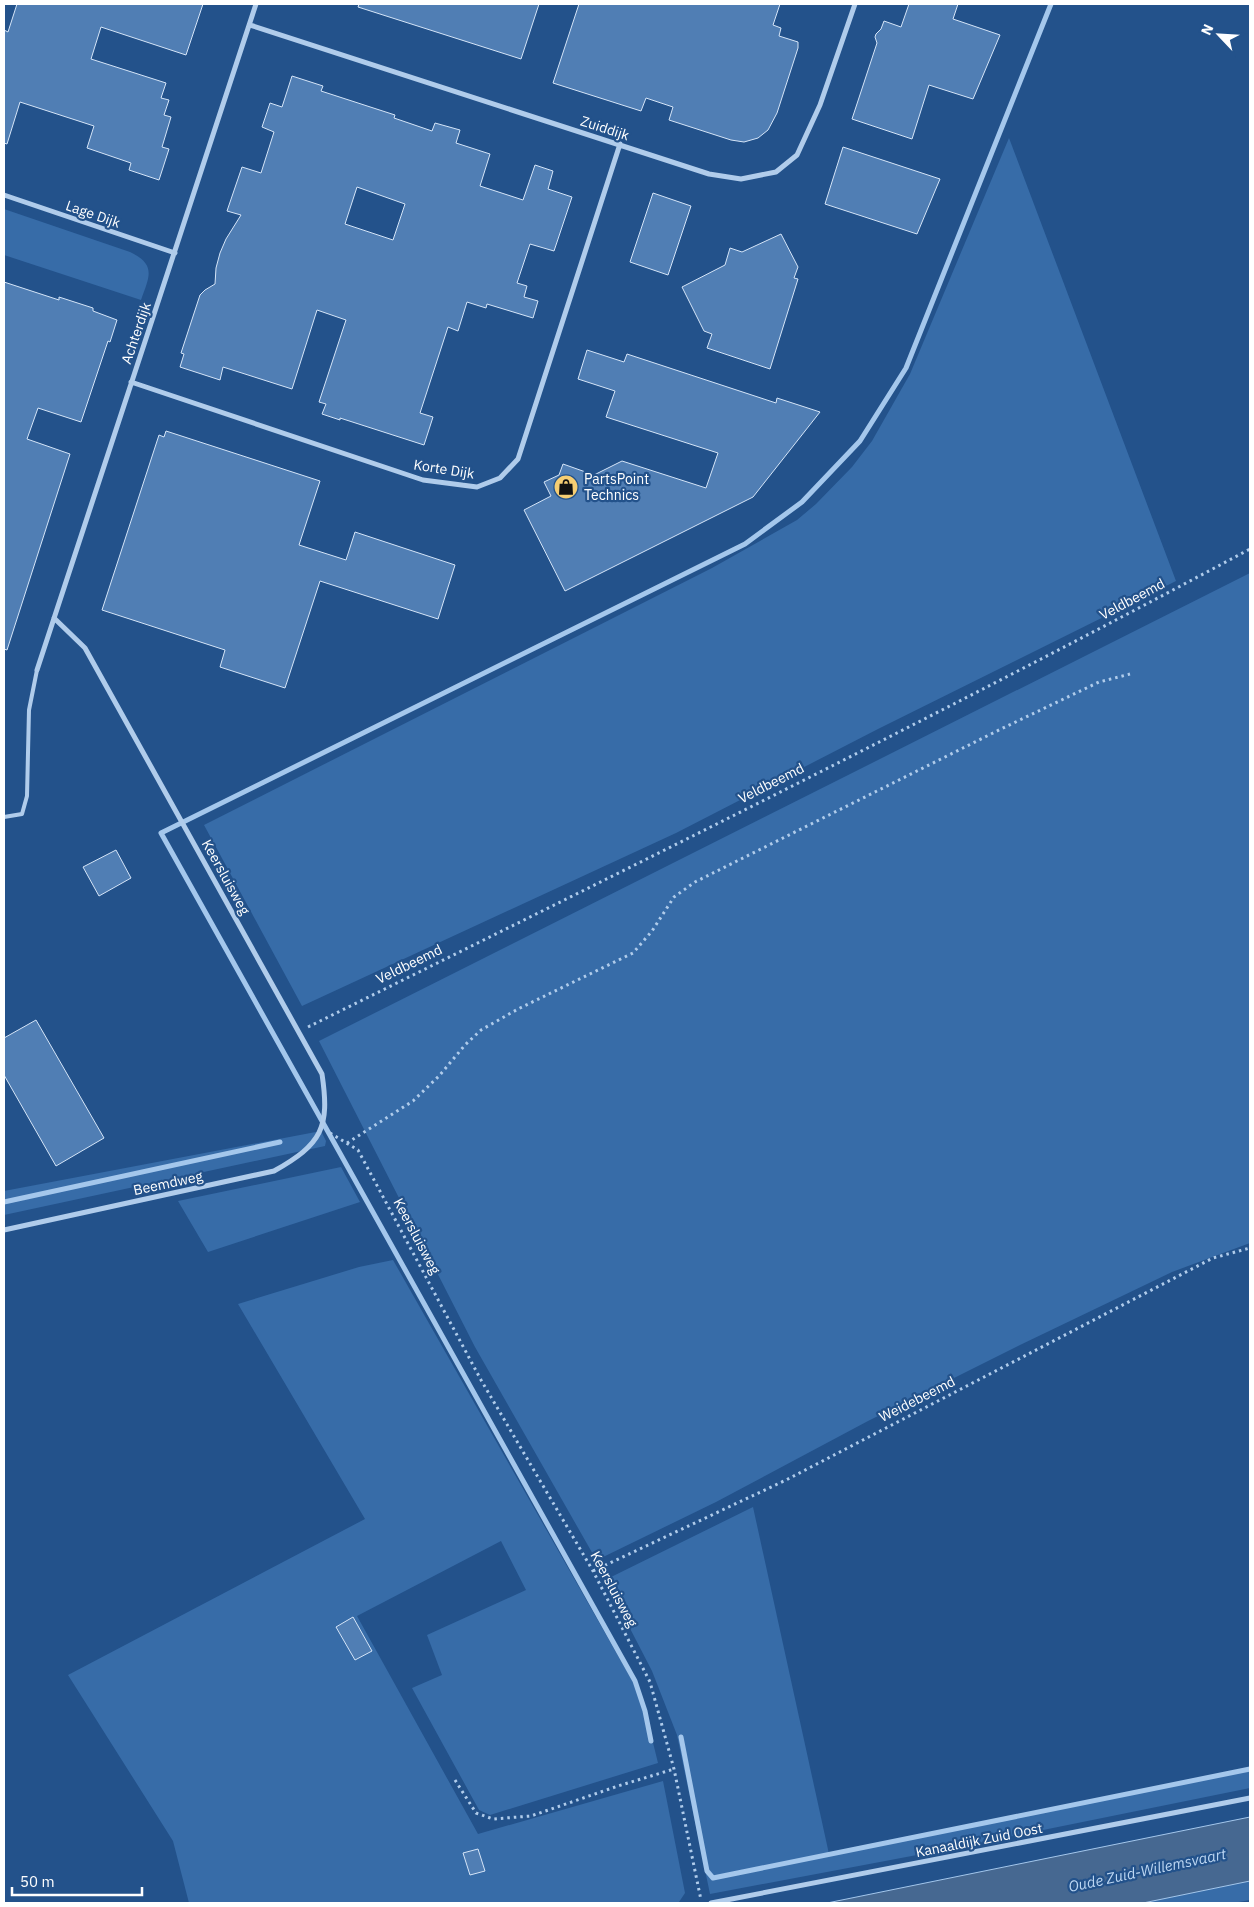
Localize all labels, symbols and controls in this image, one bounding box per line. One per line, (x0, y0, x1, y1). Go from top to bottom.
north arrow (1194, 10, 1244, 60)
text: N (1197, 21, 1218, 38)
street label: Zuiddijk (578, 112, 632, 144)
street label: Lage Dijk (63, 196, 123, 232)
street label: Achterdijk (117, 299, 155, 366)
street label: Korte Dijk (412, 455, 476, 483)
place label: PartsPoint Technics (584, 470, 649, 504)
shop icon: PartsPoint Technics (553, 474, 579, 500)
street label: Veldbeemd (1096, 574, 1168, 624)
street label: Veldbeemd (735, 759, 807, 807)
street label: Keersluisweg (198, 836, 254, 918)
street label: Veldbeemd (373, 940, 445, 988)
street label: Beemdweg (132, 1167, 205, 1199)
street label: Keersluisweg (389, 1195, 445, 1278)
street label: Weidebeemd (876, 1372, 958, 1426)
street label: Keersluisweg (586, 1548, 642, 1631)
street label: Kanaaldijk Zuid Oost (914, 1819, 1044, 1861)
water label: Oude Zuid-Willemsvaart (1067, 1844, 1229, 1896)
scale bar (12, 1864, 142, 1896)
text: 50 m (20, 1872, 55, 1891)

